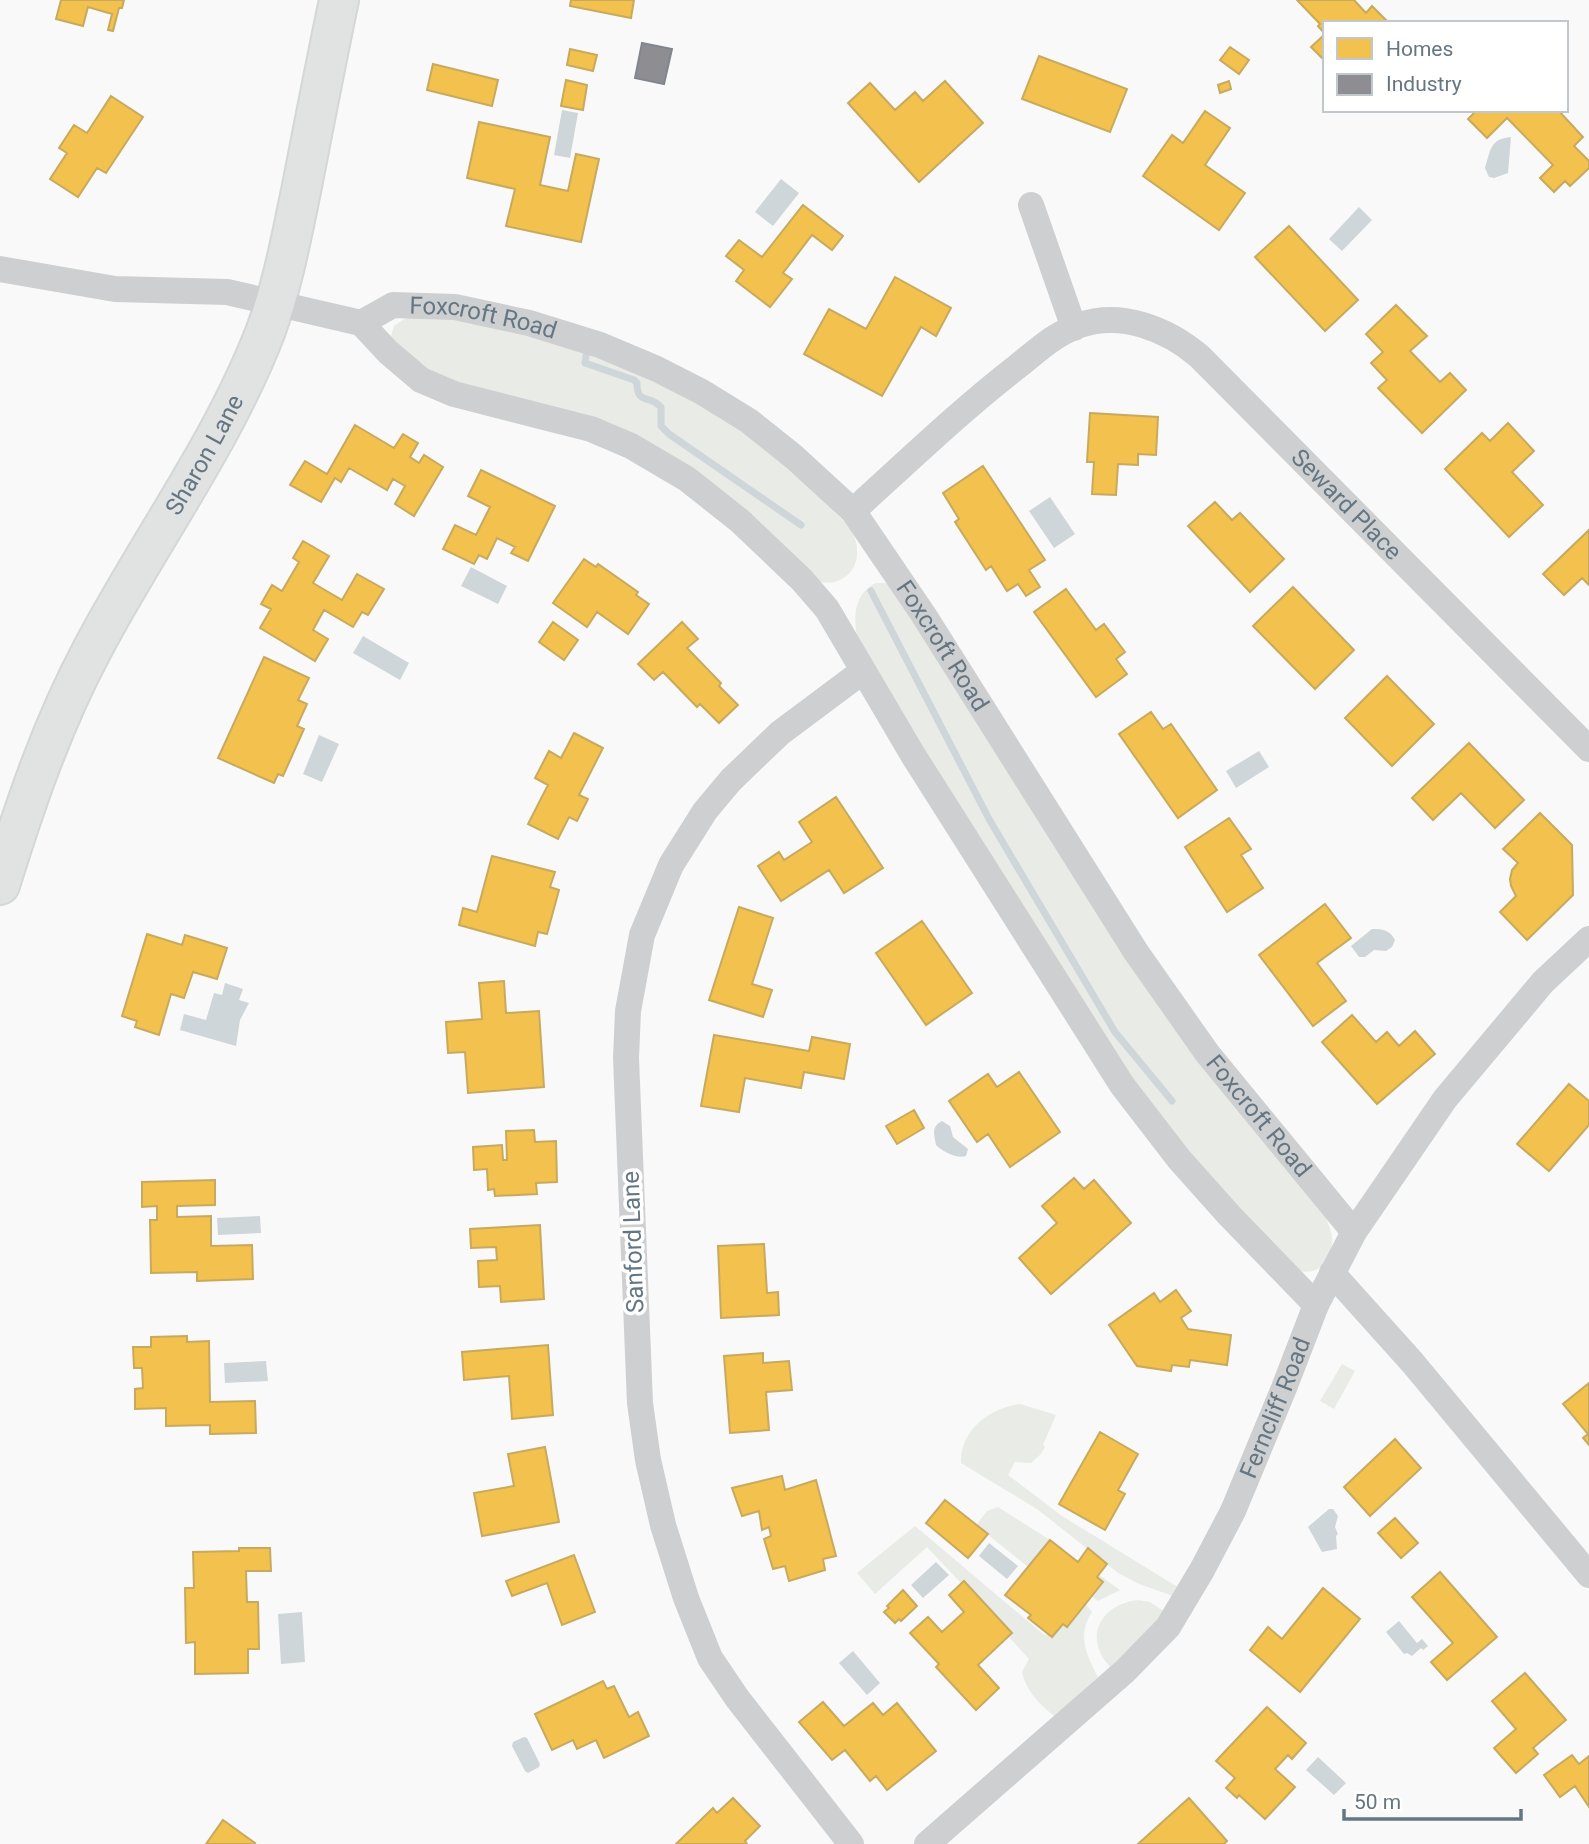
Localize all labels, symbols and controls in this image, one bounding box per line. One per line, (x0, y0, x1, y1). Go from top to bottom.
legend (1323, 21, 1568, 112)
text: Homes (1386, 37, 1453, 61)
text: Industry (1386, 72, 1462, 96)
street label: Foxcroft Road (409, 292, 560, 345)
street label: Sharon Lane (160, 390, 249, 520)
street label: Seward Place (1285, 443, 1407, 566)
street label: Foxcroft Road (890, 575, 995, 716)
street label: Foxcroft Road (1200, 1049, 1317, 1183)
street label: Sanford Lane (617, 1171, 649, 1313)
street label: Ferncliff Road (1234, 1334, 1316, 1482)
scale bar (1344, 1778, 1521, 1822)
text: 50 m (1354, 1790, 1401, 1814)

